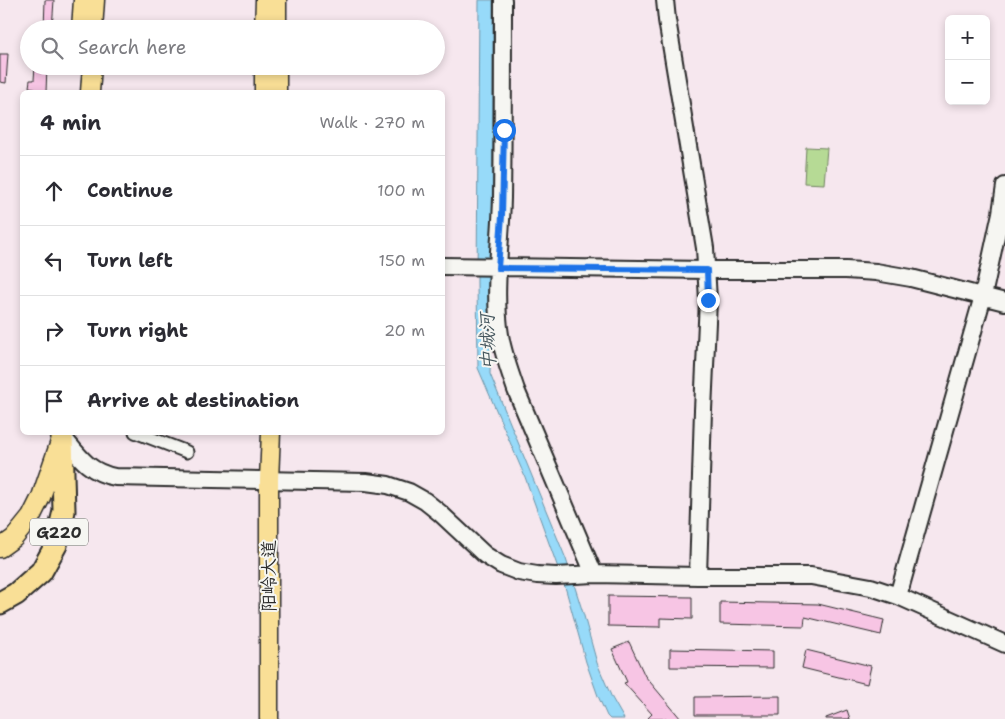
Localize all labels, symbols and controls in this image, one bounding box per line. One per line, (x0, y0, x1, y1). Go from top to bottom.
map controls (945, 15, 990, 105)
button: + (945, 15, 990, 60)
search box (20, 20, 445, 75)
icon: search (38, 34, 66, 62)
text: Search here (78, 35, 187, 60)
button: − (945, 60, 990, 105)
text: 4 min (40, 109, 101, 137)
text: Walk · 270 m (320, 112, 425, 133)
route start (493, 119, 516, 142)
icon: ahead (40, 177, 68, 205)
text: Continue (87, 178, 173, 203)
text: 100 m (377, 180, 425, 201)
icon: left (40, 247, 68, 275)
text: Turn left (87, 248, 173, 273)
text: 150 m (378, 250, 425, 271)
route end (697, 289, 720, 312)
water label: 中城河 (474, 310, 501, 371)
icon: right (40, 317, 68, 345)
text: Turn right (87, 318, 188, 343)
text: 20 m (384, 320, 425, 341)
icon: arrive (40, 387, 68, 415)
text: Arrive at destination (87, 388, 299, 413)
road number: G220 (30, 518, 88, 546)
street label: 阳岭大道 (257, 540, 281, 612)

